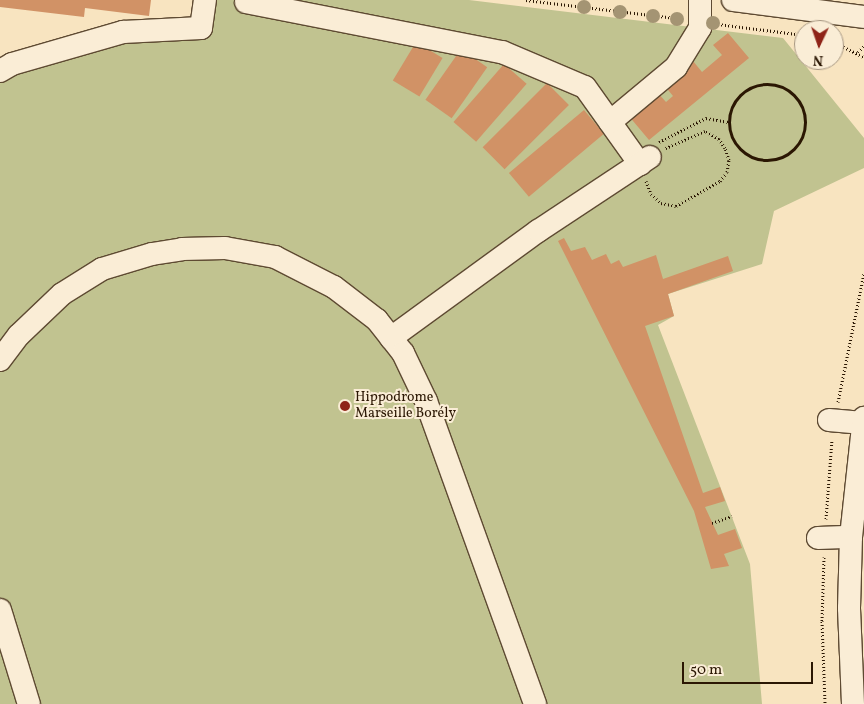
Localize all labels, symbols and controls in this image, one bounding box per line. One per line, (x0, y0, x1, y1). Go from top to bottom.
north arrow (794, 20, 844, 70)
text: N (813, 50, 824, 69)
place label: Hippodrome Marseille Borély (355, 390, 456, 422)
marker: Hippodrome Marseille Borély (339, 400, 351, 412)
scale bar (684, 652, 815, 684)
text: 50 m (690, 660, 722, 681)

